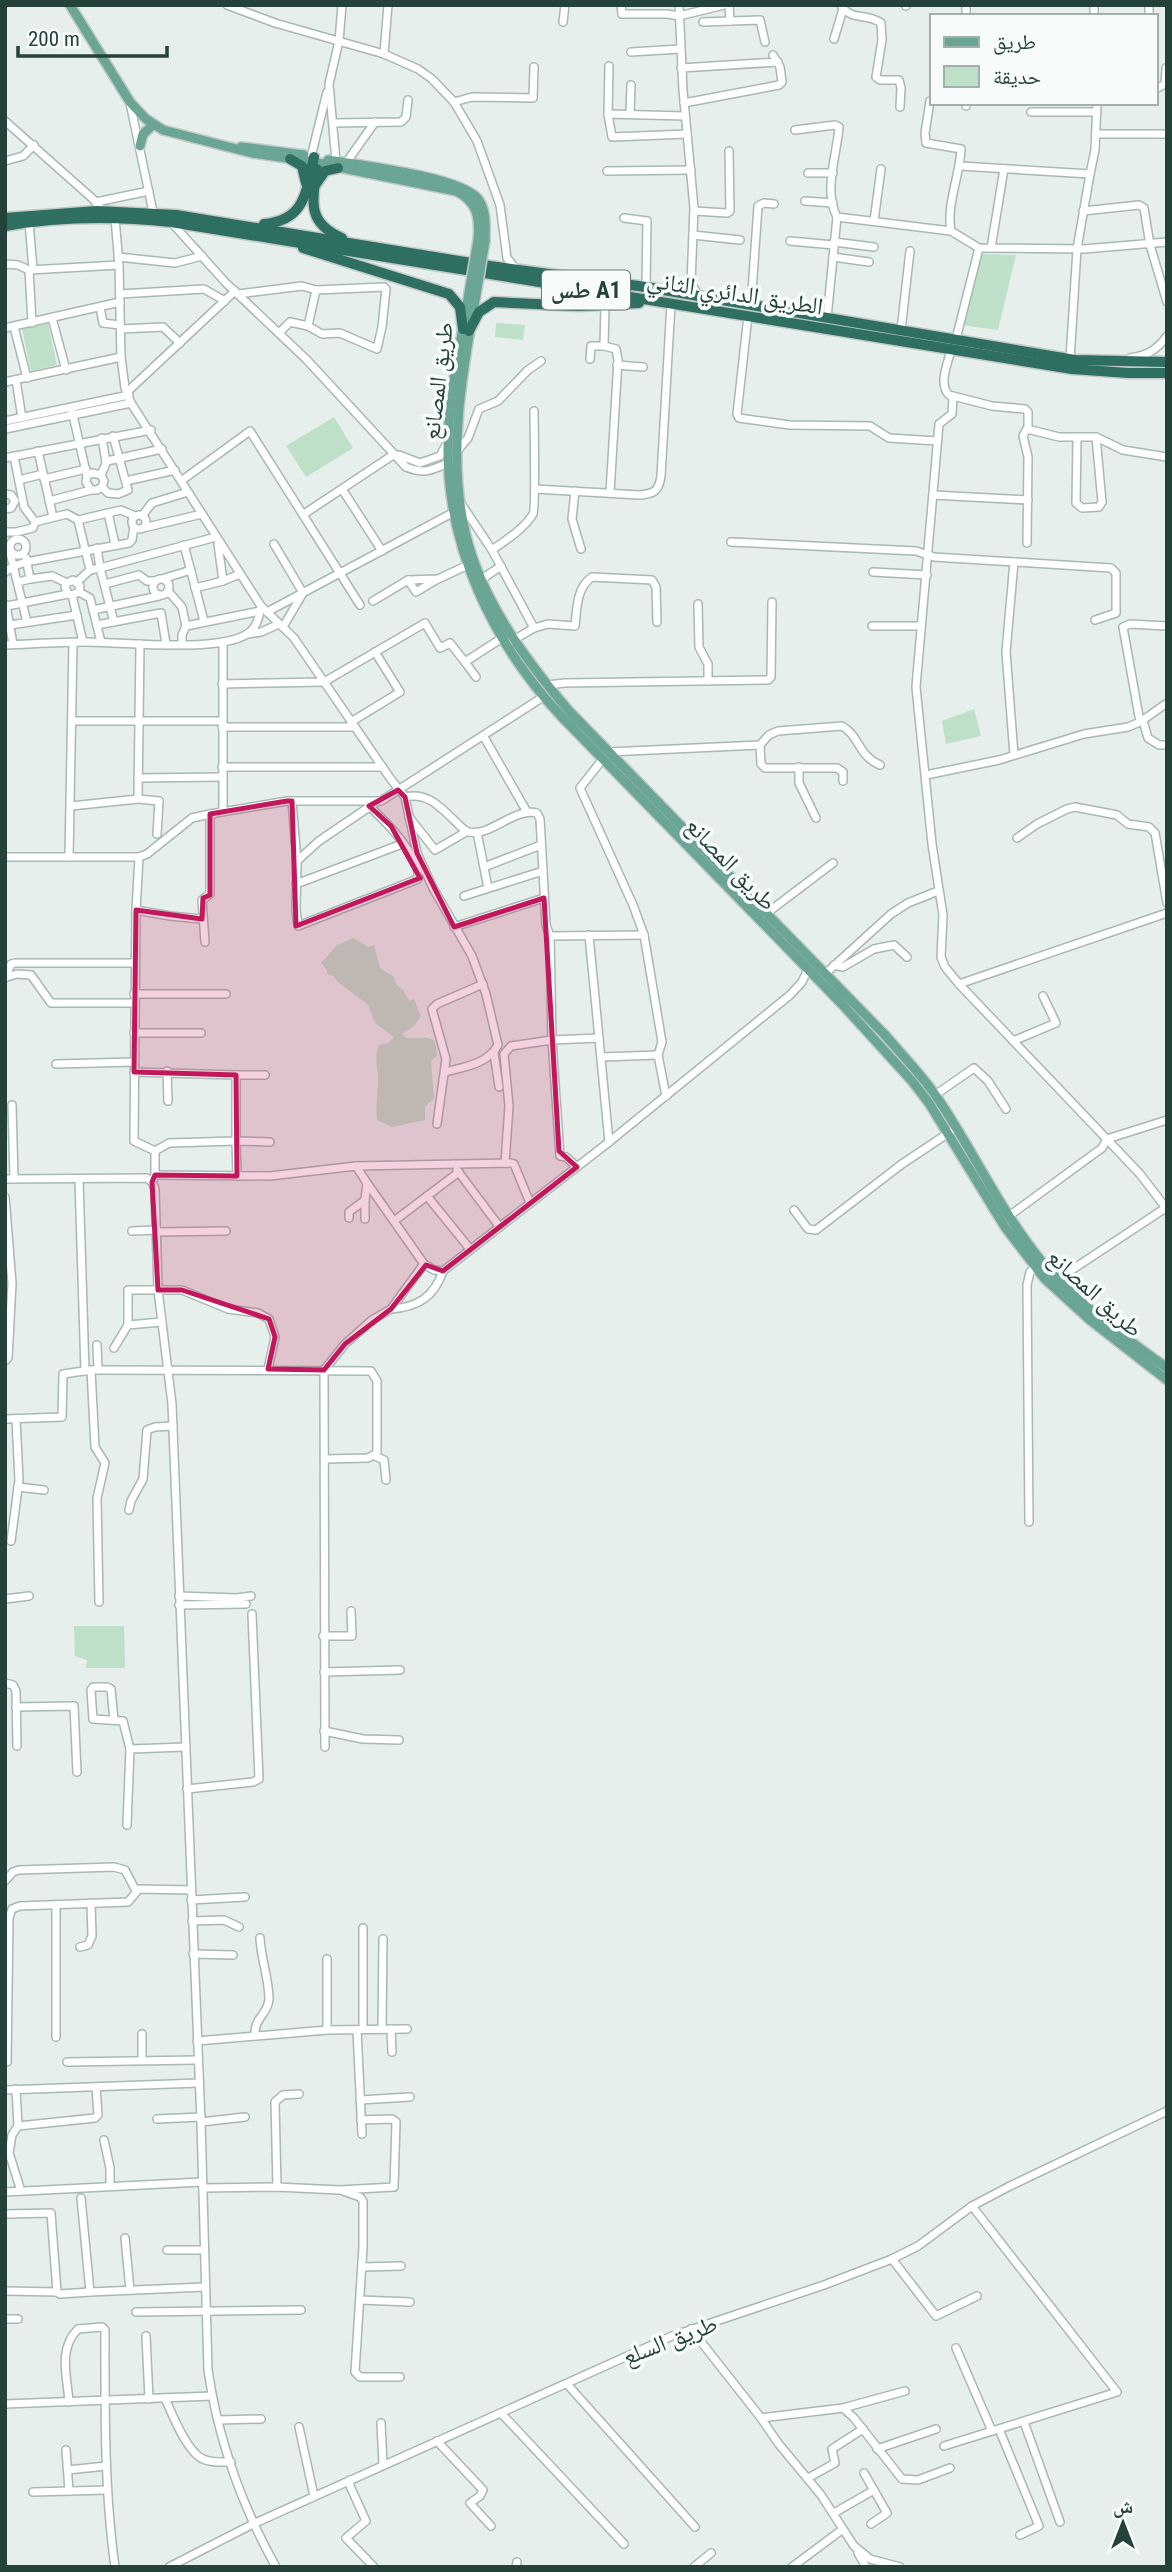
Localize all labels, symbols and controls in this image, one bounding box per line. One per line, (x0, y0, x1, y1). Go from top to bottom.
scale bar (18, 14, 166, 58)
legend (930, 14, 1158, 105)
text: 200 m (28, 27, 80, 51)
text: طريق (993, 30, 1036, 55)
text: حديقة (993, 65, 1041, 89)
street label: الطريق الدائري الثاني (644, 265, 825, 326)
road number: طس A1 (542, 270, 630, 310)
street label: طريق المصانع (417, 321, 460, 441)
street label: طريق المصانع (679, 812, 782, 917)
street label: طريق المصانع (1041, 1243, 1148, 1344)
street label: طريق السلع (619, 2309, 721, 2372)
north arrow (1088, 2488, 1158, 2558)
text: ش (1113, 2495, 1133, 2518)

